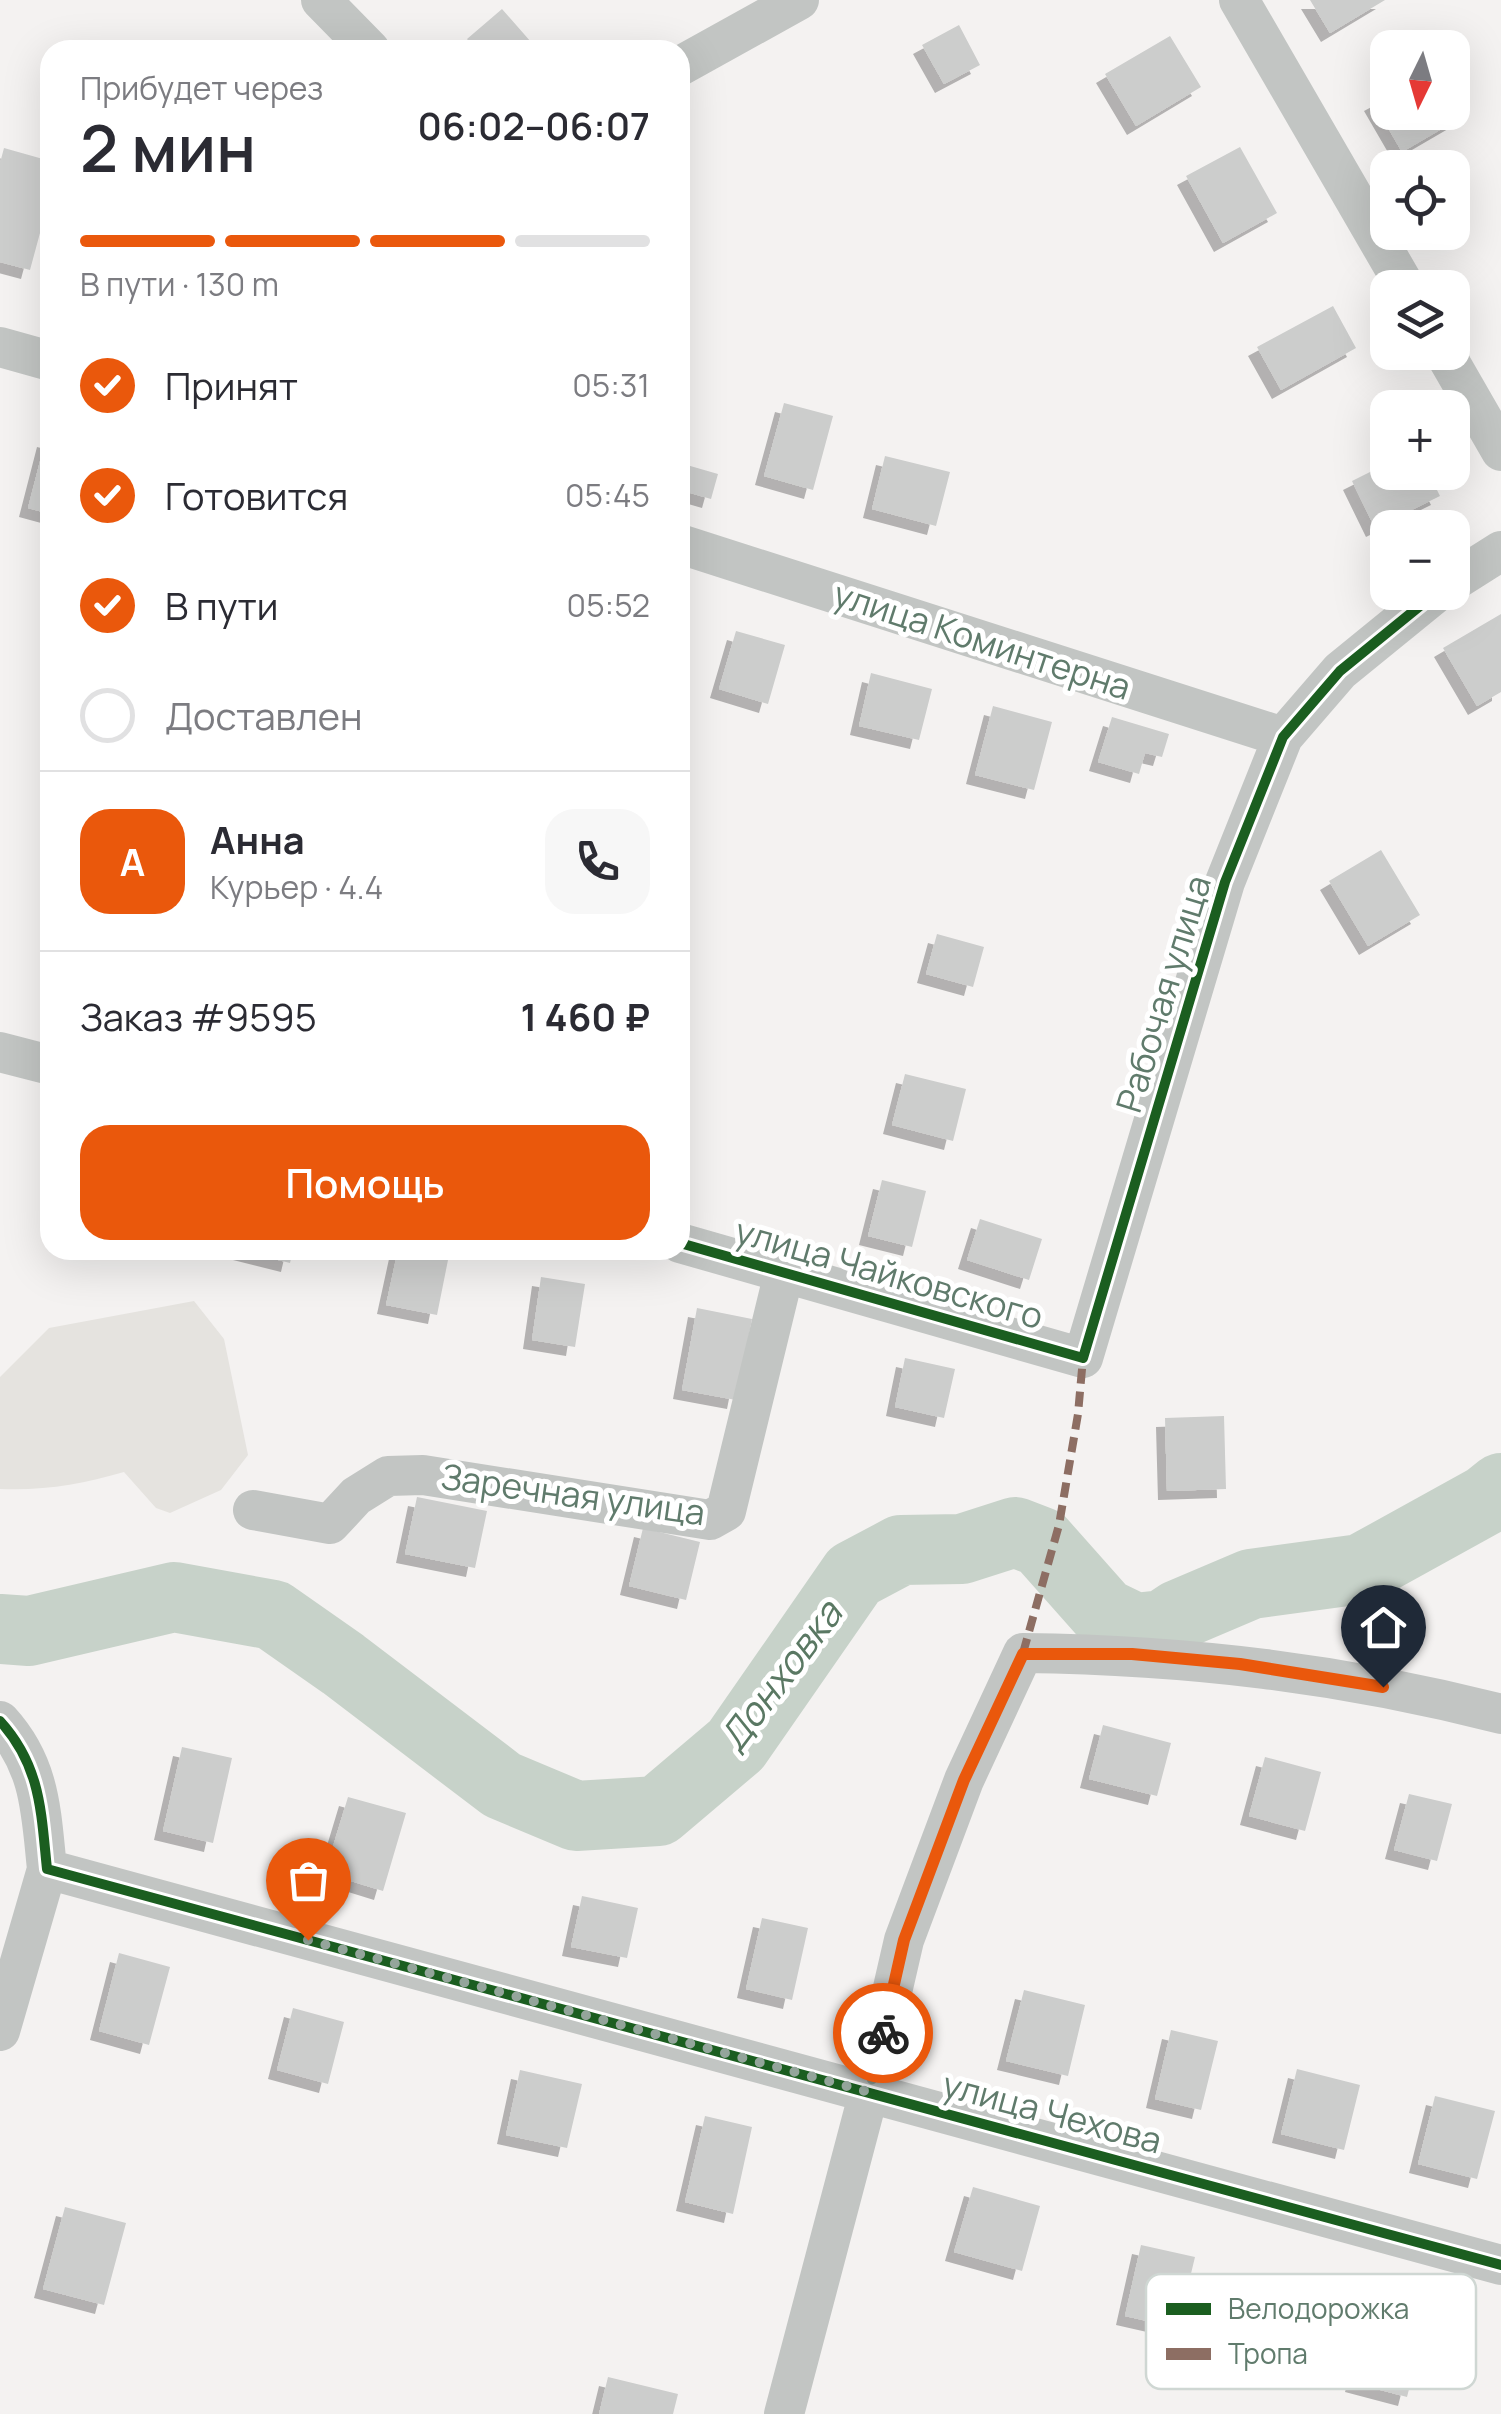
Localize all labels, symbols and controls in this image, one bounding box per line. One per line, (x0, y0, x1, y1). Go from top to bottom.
north arrow (1370, 30, 1470, 130)
map controls (1370, 30, 1470, 610)
text: Прибудет через (80, 66, 323, 110)
text: 06:02–06:07 (418, 99, 650, 151)
text: 2 мин (80, 103, 256, 192)
button: locate (1370, 150, 1470, 250)
text: В пути · 130 m (80, 262, 279, 306)
button: layers (1370, 270, 1470, 370)
icon: check (80, 358, 135, 413)
text: Принят (165, 359, 298, 411)
text: 05:31 (572, 363, 650, 407)
button: + (1370, 390, 1470, 490)
icon: check (80, 468, 135, 523)
text: Готовится (165, 469, 348, 521)
text: 05:45 (565, 473, 650, 517)
button: − (1370, 510, 1470, 610)
street label: улица Коминтерна (828, 569, 1137, 711)
icon: check (80, 578, 135, 633)
text: В пути (165, 579, 278, 631)
text: 05:52 (567, 583, 650, 627)
text: Доставлен (165, 689, 363, 741)
button: phone (545, 809, 650, 914)
text: Анна (210, 813, 305, 865)
text: А (120, 835, 145, 887)
text: Курьер · 4.4 (210, 865, 383, 909)
street label: Рабочая улица (1104, 869, 1222, 1118)
text: Заказ #9595 (80, 990, 317, 1042)
text: 1 460 ₽ (520, 990, 650, 1042)
button: Помощь (80, 1125, 650, 1240)
street label: улица Чайковского (730, 1206, 1049, 1340)
street label: Заречная улица (438, 1452, 708, 1536)
pin (1341, 1585, 1426, 1688)
water label: Донховка (706, 1588, 854, 1760)
icon: home (1356, 1600, 1411, 1655)
pin (266, 1838, 351, 1941)
icon: bag (281, 1853, 336, 1908)
courier (833, 1983, 933, 2083)
icon: bike (856, 2006, 911, 2061)
street label: улица Чехова (937, 2060, 1167, 2164)
legend (1146, 2274, 1476, 2389)
text: Велодорожка (1228, 2289, 1409, 2327)
text: Тропа (1228, 2334, 1308, 2372)

